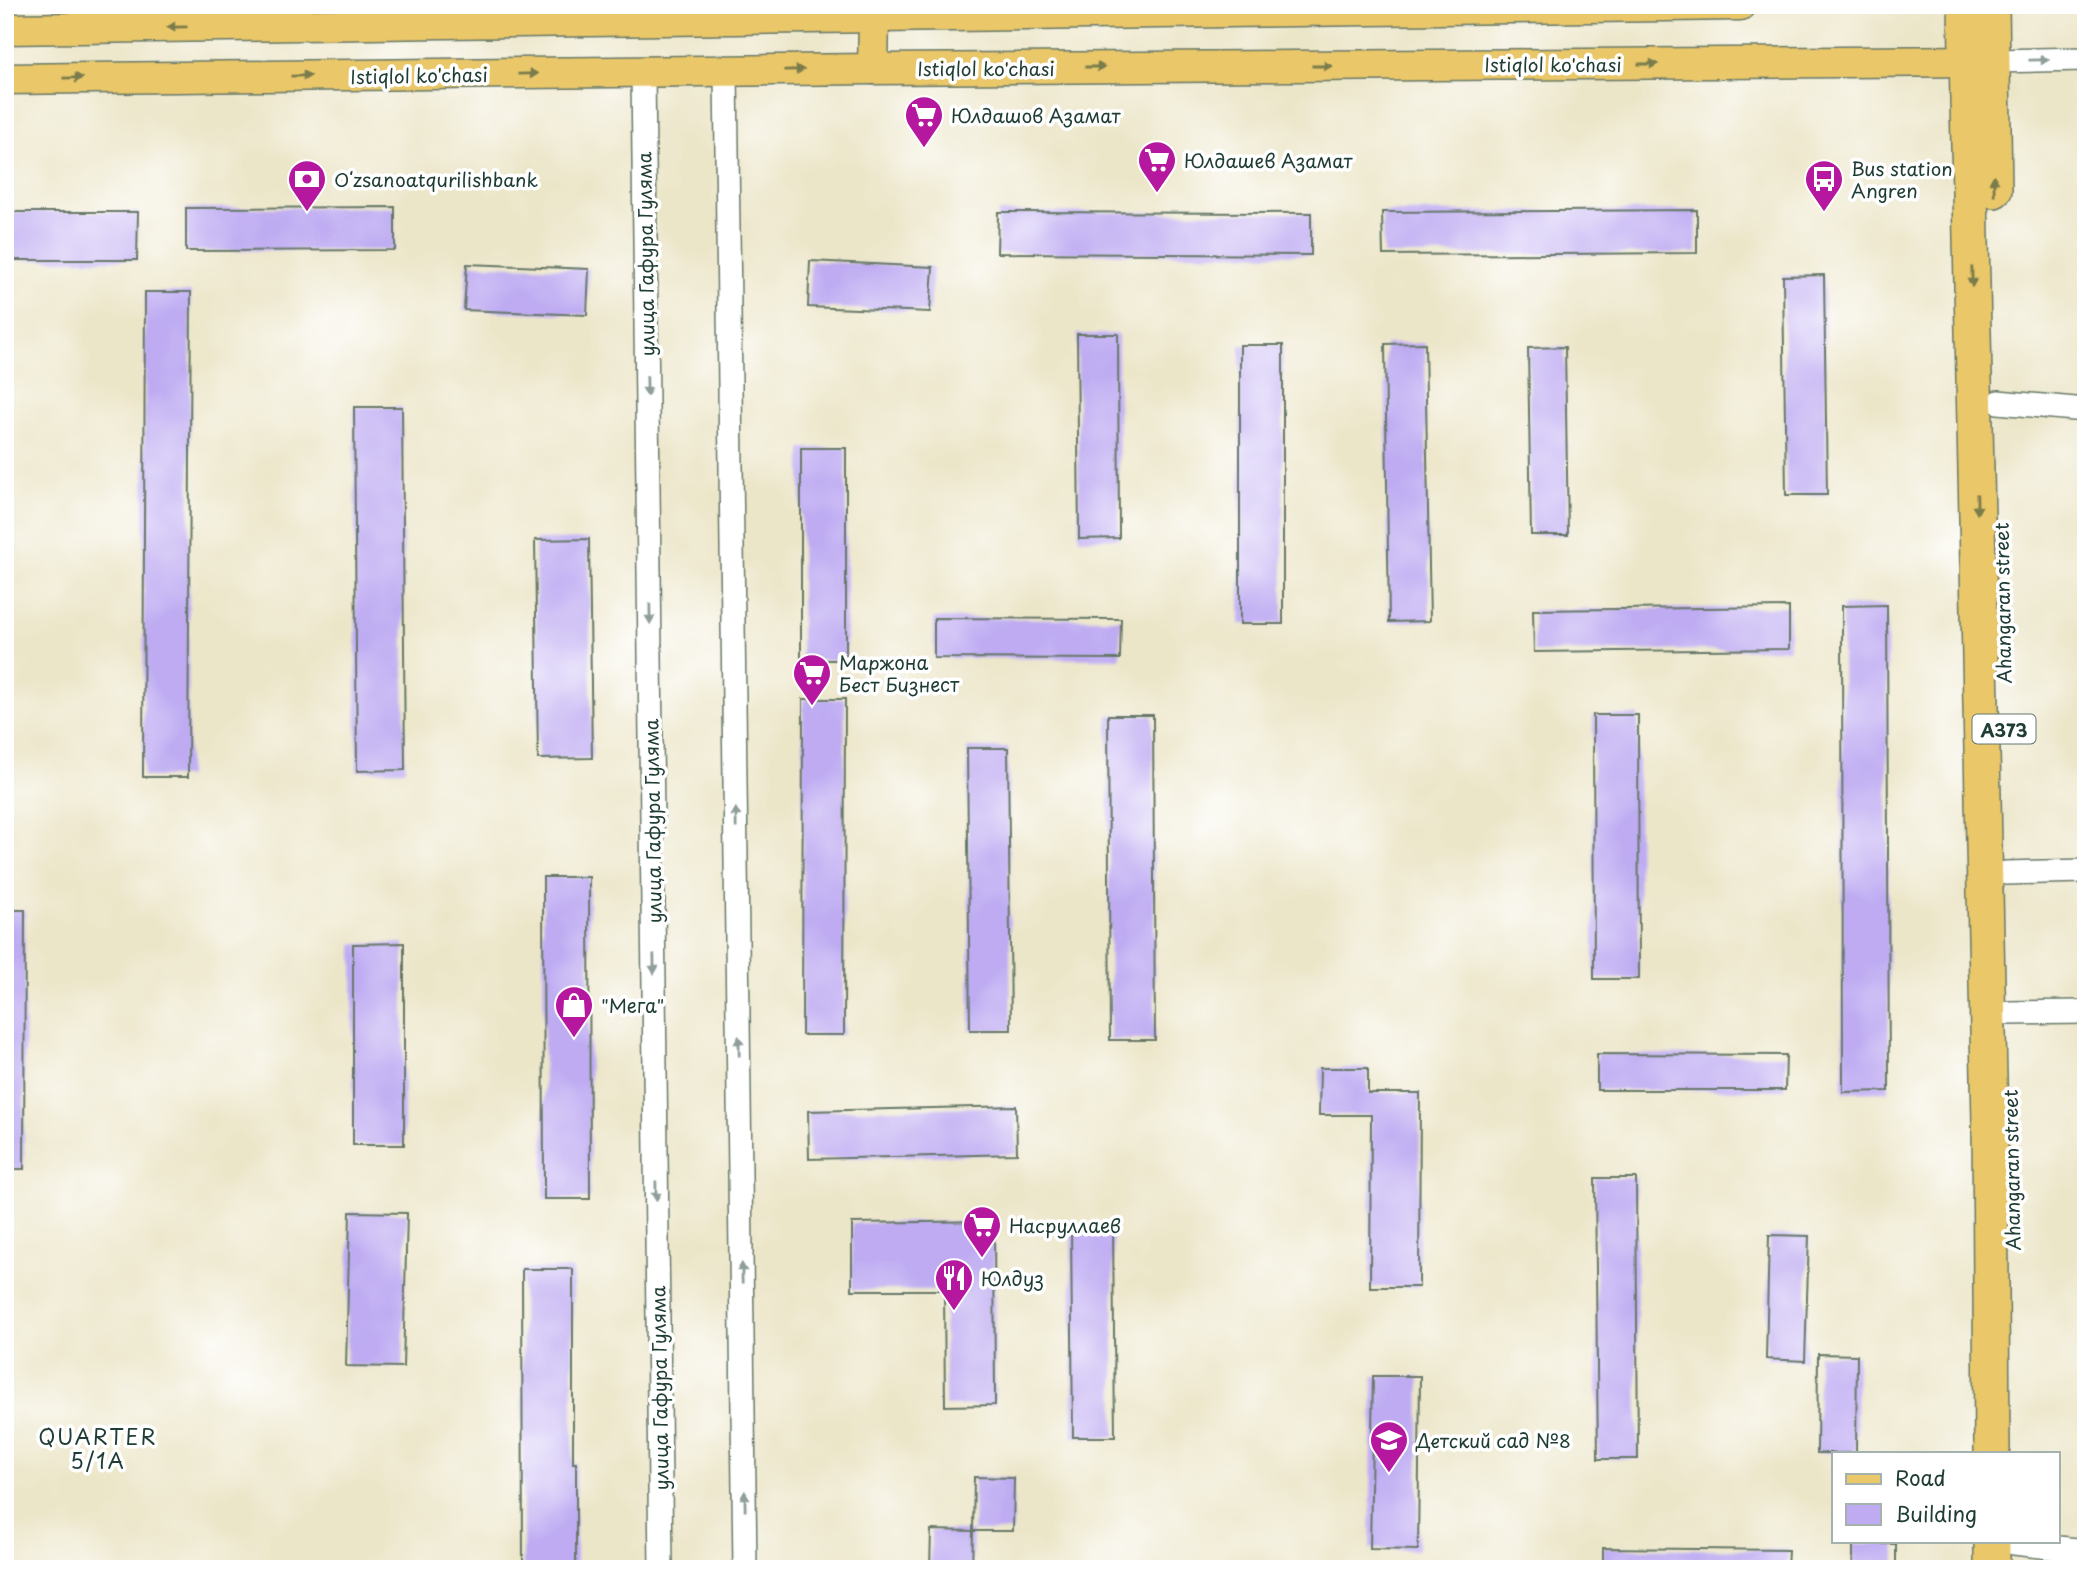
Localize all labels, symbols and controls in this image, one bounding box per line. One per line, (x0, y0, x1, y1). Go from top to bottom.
one-way arrow (166, 21, 188, 32)
street label: Istiqlol ko'chasi (1484, 50, 1622, 78)
street label: Istiqlol ko'chasi (917, 54, 1055, 82)
one-way arrow (2028, 54, 2050, 66)
one-way arrow (1637, 58, 1659, 70)
street label: Istiqlol ko'chasi (350, 60, 488, 90)
one-way arrow (1312, 60, 1334, 72)
one-way arrow (1084, 61, 1106, 73)
one-way arrow (783, 65, 805, 76)
one-way arrow (518, 68, 540, 80)
one-way arrow (290, 70, 312, 82)
one-way arrow (63, 72, 85, 84)
supermarket icon: Юлдашов Азамат (903, 94, 945, 149)
place label: Юлдашов Азамат (951, 101, 1121, 129)
supermarket icon: Юлдашев Азамат (1136, 139, 1178, 194)
place label: Юлдашев Азамат (1184, 146, 1354, 174)
street label: улица Гафура Гуляма (629, 151, 661, 357)
place label: Bus station Angren (1851, 154, 1953, 204)
bank icon: Oʻzsanoatqurilishbank (286, 158, 328, 213)
bus stop icon: Bus station Angren (1803, 158, 1845, 213)
place label: Oʻzsanoatqurilishbank (334, 165, 538, 193)
one-way arrow (1988, 173, 2000, 195)
one-way arrow (1966, 266, 1977, 288)
one-way arrow (641, 375, 653, 397)
one-way arrow (1971, 493, 1982, 515)
street label: Ahangaran street (1987, 522, 2017, 684)
one-way arrow (644, 603, 656, 625)
place label: Маржона Бест Бизнест (839, 648, 960, 698)
supermarket icon: Маржона Бест Бизнест (791, 652, 833, 707)
road number: A373 (1972, 714, 2036, 744)
street label: улица Гафура Гуляма (636, 718, 668, 924)
one-way arrow (730, 807, 741, 829)
one-way arrow (648, 953, 660, 975)
shop icon: "Мега" (553, 984, 595, 1039)
place label: "Мега" (601, 991, 664, 1019)
one-way arrow (733, 1034, 744, 1056)
street label: Ahangaran street (1996, 1089, 2026, 1251)
one-way arrow (651, 1180, 662, 1202)
supermarket icon: Насруллаев (961, 1204, 1003, 1259)
place label: Насруллаев (1009, 1211, 1121, 1239)
restaurant icon: Юлдуз (933, 1257, 975, 1312)
one-way arrow (736, 1262, 747, 1284)
place label: Юлдуз (981, 1264, 1044, 1292)
street label: улица Гафура Гуляма (643, 1285, 675, 1491)
school or university icon: Детский сад №8 (1368, 1419, 1410, 1474)
district label: QUARTER 5/1A (38, 1420, 158, 1476)
place label: Детский сад №8 (1415, 1426, 1571, 1454)
legend (1832, 1452, 2060, 1542)
text: Road (1895, 1461, 1946, 1493)
one-way arrow (739, 1489, 750, 1511)
text: Building (1895, 1497, 1977, 1529)

